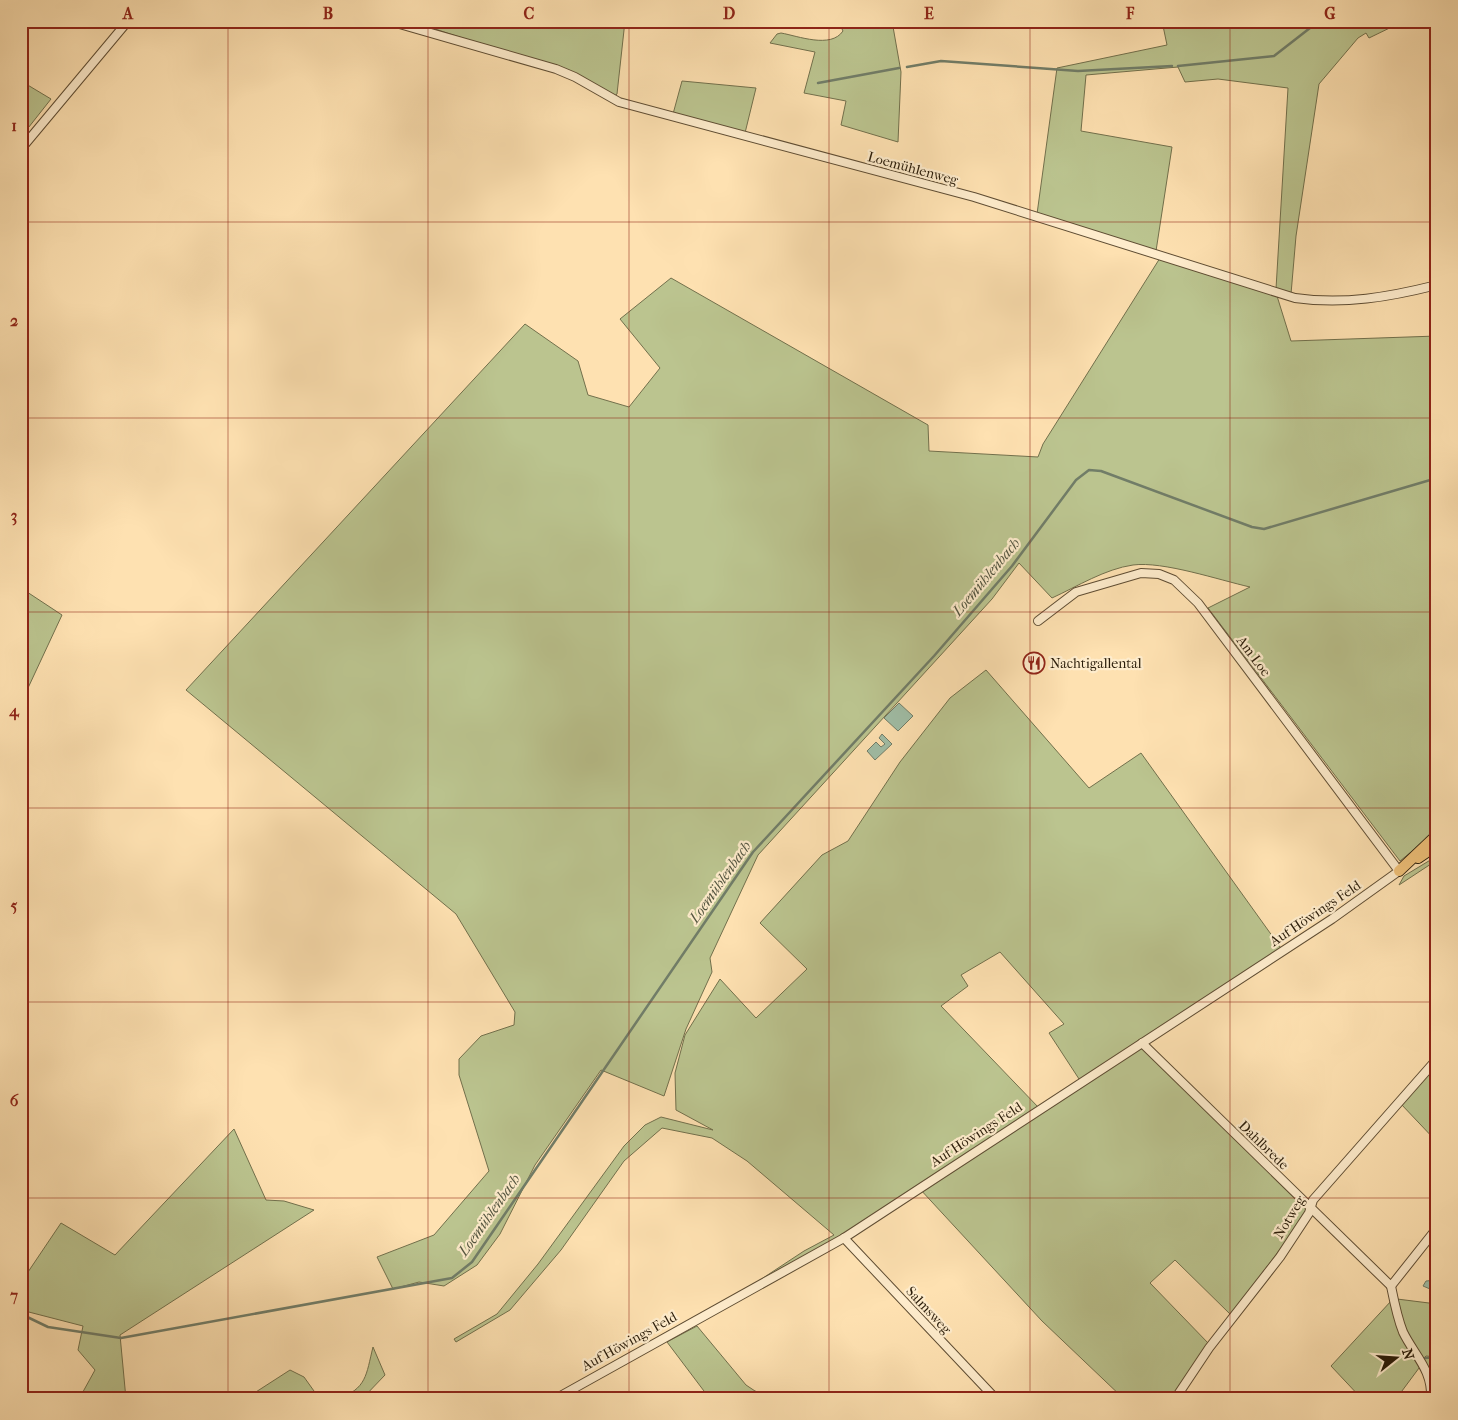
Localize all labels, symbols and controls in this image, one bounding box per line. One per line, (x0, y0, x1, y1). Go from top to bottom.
text: A (122, 4, 134, 23)
text: B (323, 4, 333, 23)
text: C (524, 4, 535, 23)
text: D (723, 4, 735, 23)
text: E (924, 4, 934, 23)
text: F (1125, 4, 1135, 23)
text: G (1324, 4, 1336, 23)
text: 1 (11, 116, 17, 135)
street label: Loemühlenweg (866, 148, 960, 189)
text: 2 (10, 311, 18, 330)
text: 3 (11, 506, 17, 526)
water label: Loemühlenbach (948, 534, 1024, 620)
street label: Am Loe (1232, 632, 1274, 680)
restaurant icon: Nachtigallental (1022, 651, 1046, 675)
place label: Nachtigallental (1050, 655, 1142, 672)
text: 4 (8, 701, 20, 721)
water label: Loemühlenbach (685, 837, 755, 927)
street label: Auf Höwings Feld (1266, 876, 1364, 951)
text: 5 (11, 896, 18, 915)
text: 6 (10, 1091, 19, 1110)
street label: Auf Höwings Feld (926, 1098, 1026, 1171)
street label: Dahlbrede (1235, 1117, 1292, 1174)
water label: Loemühlenbach (454, 1170, 524, 1260)
street label: Notweg (1270, 1192, 1309, 1242)
street label: Salmsweg (902, 1283, 955, 1338)
text: 7 (9, 1286, 18, 1305)
street label: Auf Höwings Feld (578, 1308, 680, 1375)
north arrow (1370, 1332, 1420, 1382)
text: N (1398, 1347, 1418, 1362)

